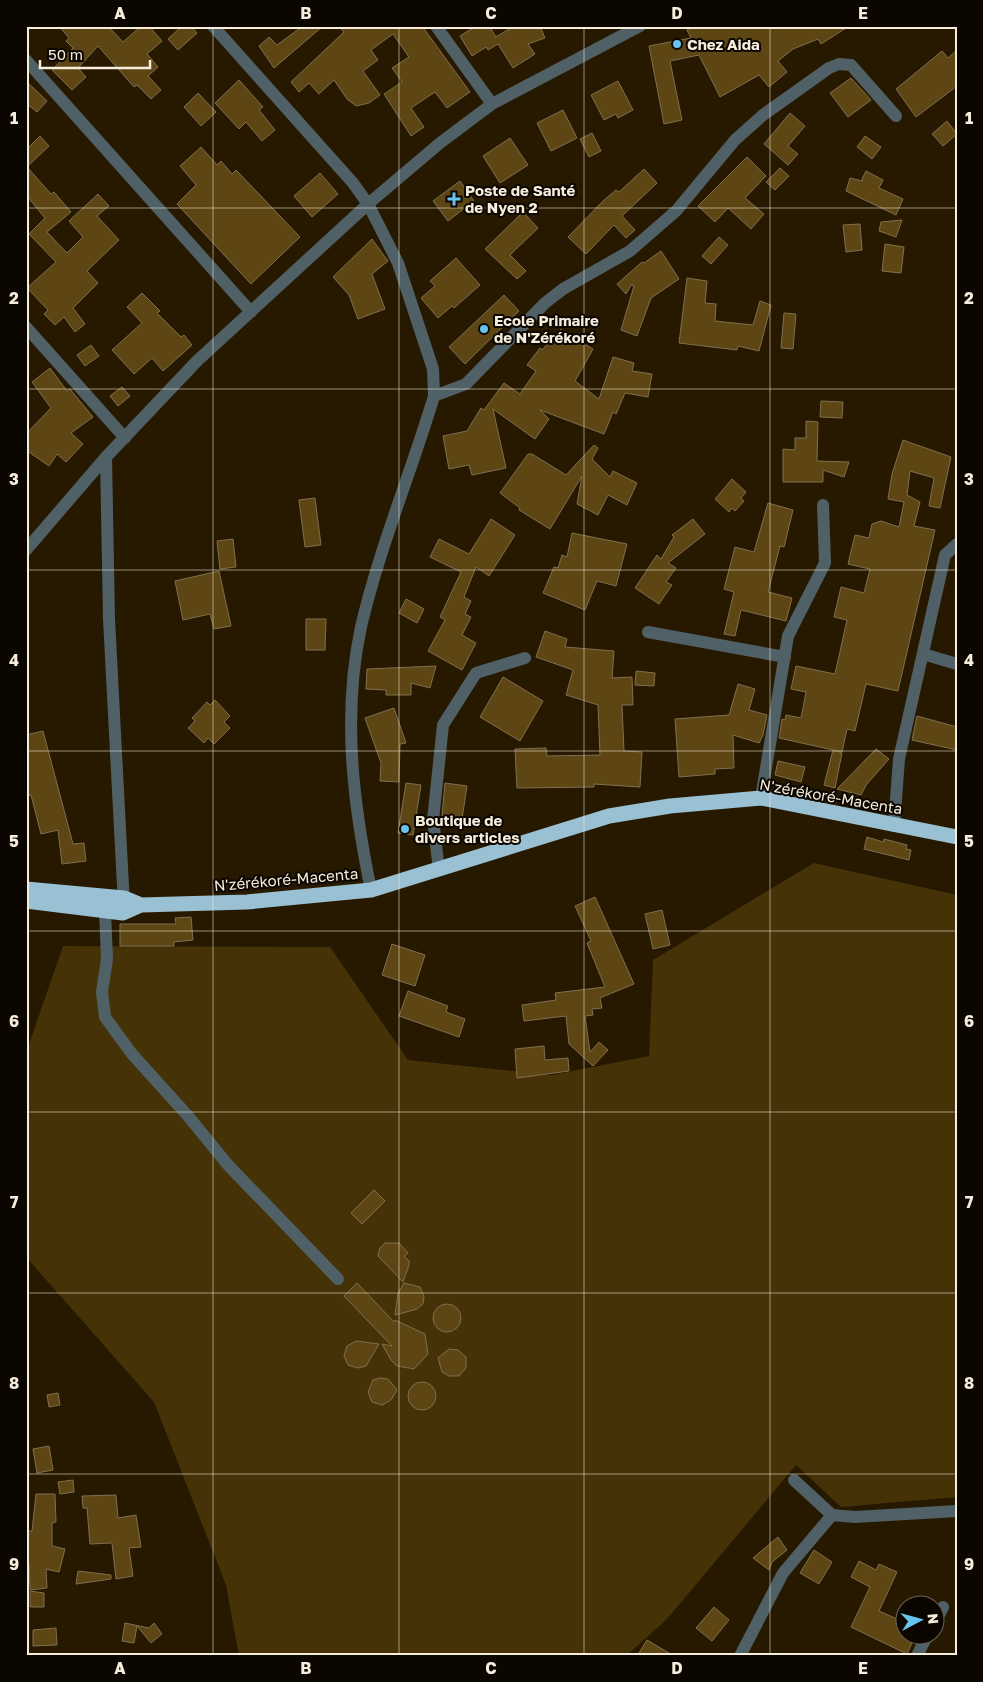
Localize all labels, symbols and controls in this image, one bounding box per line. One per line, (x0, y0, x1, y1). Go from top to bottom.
text: A (114, 3, 126, 23)
text: B (300, 3, 312, 23)
text: C (485, 3, 497, 23)
text: D (671, 3, 683, 23)
text: E (858, 3, 868, 23)
place label: Chez Aida (687, 35, 760, 53)
scale bar (40, 38, 150, 70)
marker: Chez Aida (671, 38, 683, 50)
text: 50 m (48, 45, 83, 63)
text: 1 (10, 108, 18, 128)
text: 1 (965, 108, 973, 128)
place label: Poste de Santé de Nyen 2 (465, 181, 575, 216)
marker: Poste de Santé de Nyen 2 (447, 192, 461, 206)
text: 2 (9, 288, 19, 308)
text: 2 (964, 288, 974, 308)
place label: Ecole Primaire de N'Zérékoré (494, 311, 599, 346)
marker: Ecole Primaire de N'Zérékoré (478, 323, 490, 335)
text: 3 (9, 469, 19, 489)
text: 3 (964, 469, 974, 489)
text: 4 (9, 650, 19, 670)
text: 4 (964, 650, 974, 670)
street label: N'zérékoré-Macenta (758, 775, 904, 817)
place label: Boutique de divers articles (415, 811, 520, 846)
marker: Boutique de divers articles (399, 823, 411, 835)
text: 5 (9, 831, 19, 851)
text: 5 (964, 831, 974, 851)
street label: N'zérékoré-Macenta (213, 864, 359, 894)
text: 6 (9, 1011, 19, 1031)
text: 6 (964, 1011, 974, 1031)
text: 7 (10, 1192, 19, 1212)
text: 7 (965, 1192, 974, 1212)
text: 8 (9, 1373, 19, 1393)
text: 8 (964, 1373, 974, 1393)
text: 9 (9, 1554, 19, 1574)
text: 9 (964, 1554, 974, 1574)
north arrow (896, 1594, 946, 1644)
text: N (924, 1612, 942, 1625)
text: A (114, 1658, 126, 1678)
text: B (300, 1658, 312, 1678)
text: C (485, 1658, 497, 1678)
text: D (671, 1658, 683, 1678)
text: E (858, 1658, 868, 1678)

